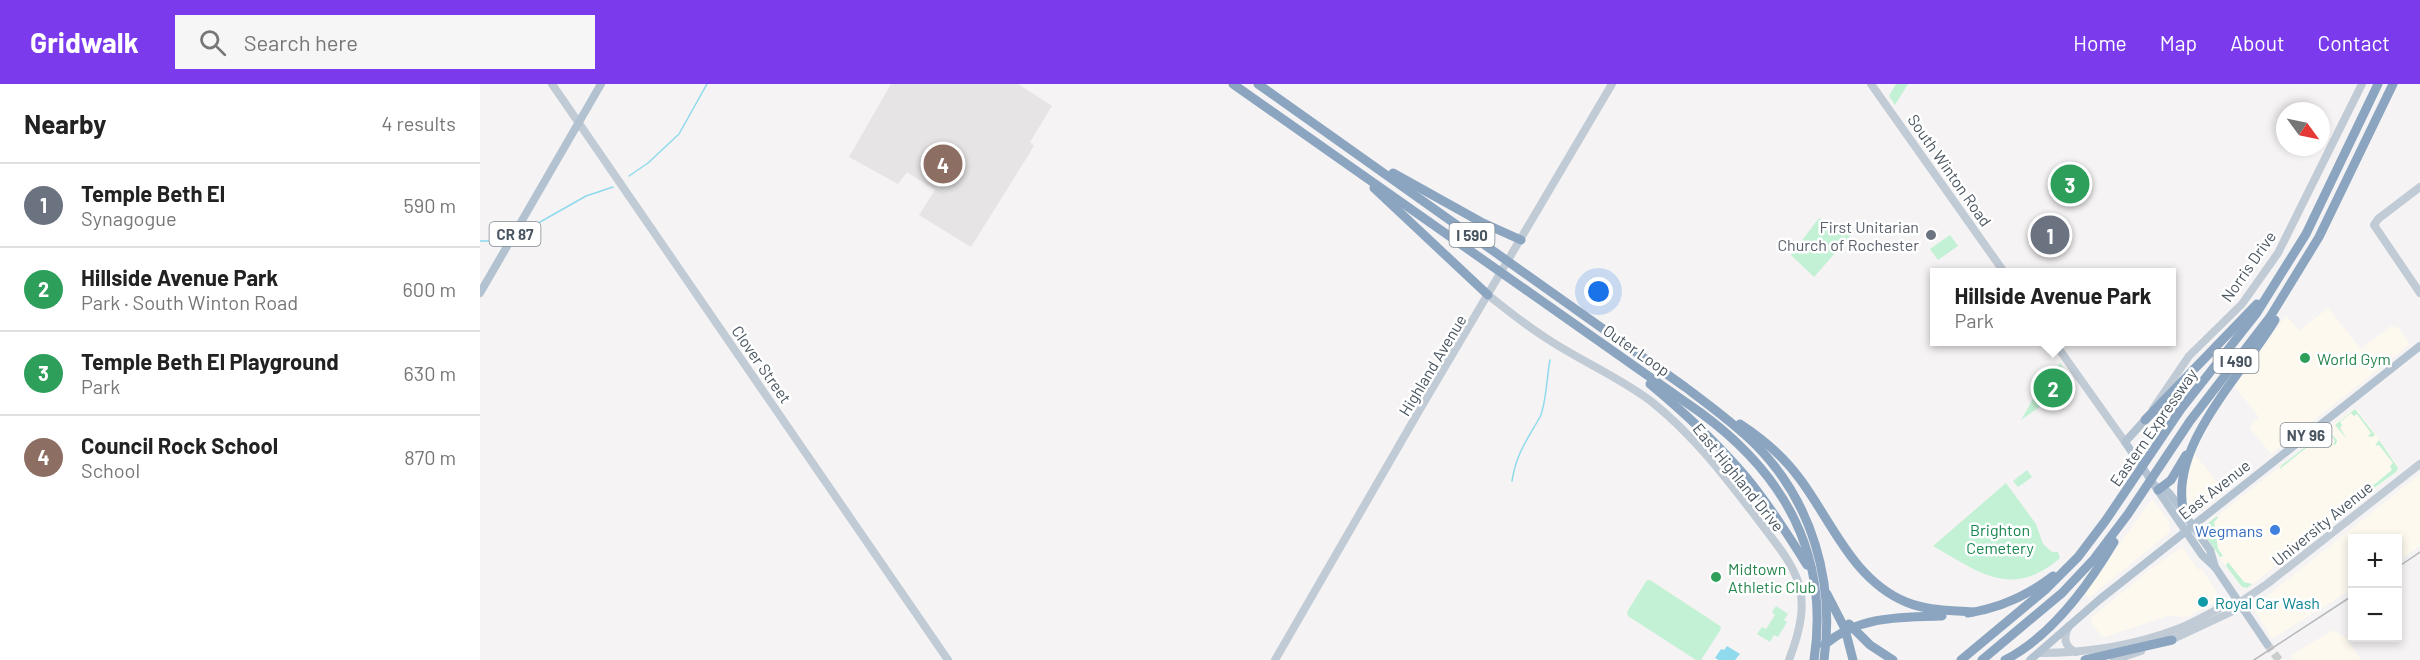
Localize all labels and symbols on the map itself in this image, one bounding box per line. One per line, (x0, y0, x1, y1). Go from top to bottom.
north arrow (2276, 102, 2330, 156)
street label: South Winton Road (1904, 110, 1996, 230)
pin: 4 (924, 142, 962, 187)
pin: 3 (2050, 162, 2090, 206)
pin: 1 (2030, 212, 2070, 258)
place label: First Unitarian Church of Rochester (1777, 217, 1919, 254)
road number: CR 87 (489, 222, 540, 246)
road number: I 590 (1450, 223, 1494, 247)
street label: Norris Drive (2217, 227, 2279, 305)
marker: First Unitarian Church of Rochester (1924, 228, 1938, 242)
your location (1584, 277, 1613, 306)
street label: Highland Avenue (1394, 311, 1470, 419)
street label: Outer Loop (1600, 320, 1674, 380)
street label: Clover Street (728, 322, 796, 406)
road number: I 490 (2214, 349, 2258, 373)
place label: World Gym (2317, 349, 2391, 368)
marker: World Gym (2298, 351, 2312, 365)
street label: Eastern Expressway (2105, 364, 2201, 489)
pin: 2 (2034, 366, 2072, 410)
street label: East Highland Drive (1689, 419, 1789, 535)
road number: NY 96 (2280, 423, 2332, 447)
street label: East Avenue (2174, 455, 2254, 523)
street label: University Avenue (2268, 477, 2376, 569)
park label: Brighton Cemetery (1966, 520, 2034, 557)
place label: Wegmans (2195, 521, 2263, 540)
marker: Wegmans (2268, 523, 2282, 537)
place label: Midtown Athletic Club (1728, 559, 1816, 596)
marker: Midtown Athletic Club (1709, 570, 1723, 584)
place label: Royal Car Wash (2215, 593, 2320, 612)
marker: Royal Car Wash (2196, 595, 2210, 609)

